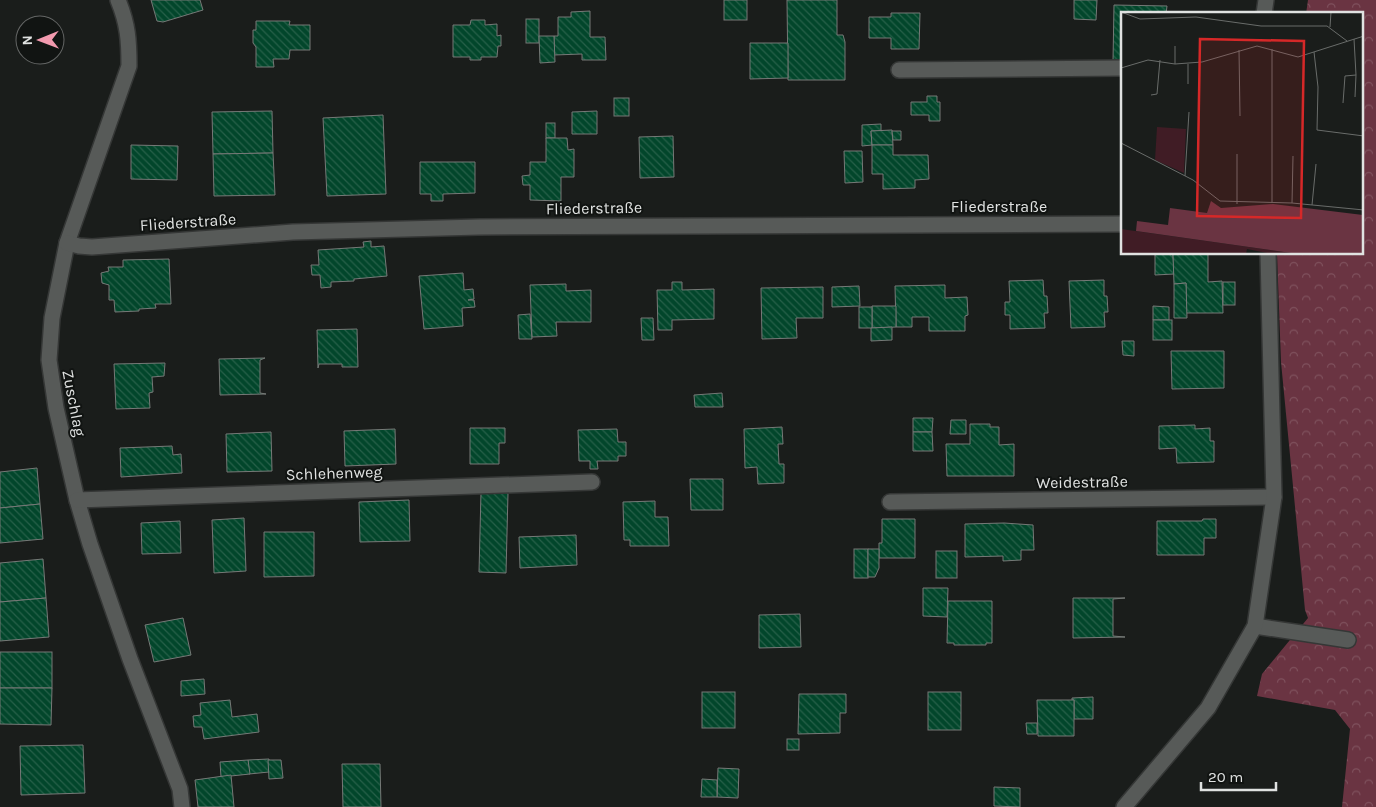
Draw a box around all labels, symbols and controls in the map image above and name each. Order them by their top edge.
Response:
inset map [1121,12,1364,255]
north arrow [15,15,65,65]
text: N [19,35,36,45]
street label: Fliederstraße [951,197,1047,216]
street label: Fliederstraße [546,198,642,218]
street label: Fliederstraße [139,209,237,235]
street label: Zuschlag [58,368,90,438]
street label: Schlehenweg [285,462,383,484]
street label: Weidestraße [1036,472,1128,492]
scale bar [1201,760,1276,792]
text: 20 m [1208,768,1243,786]

